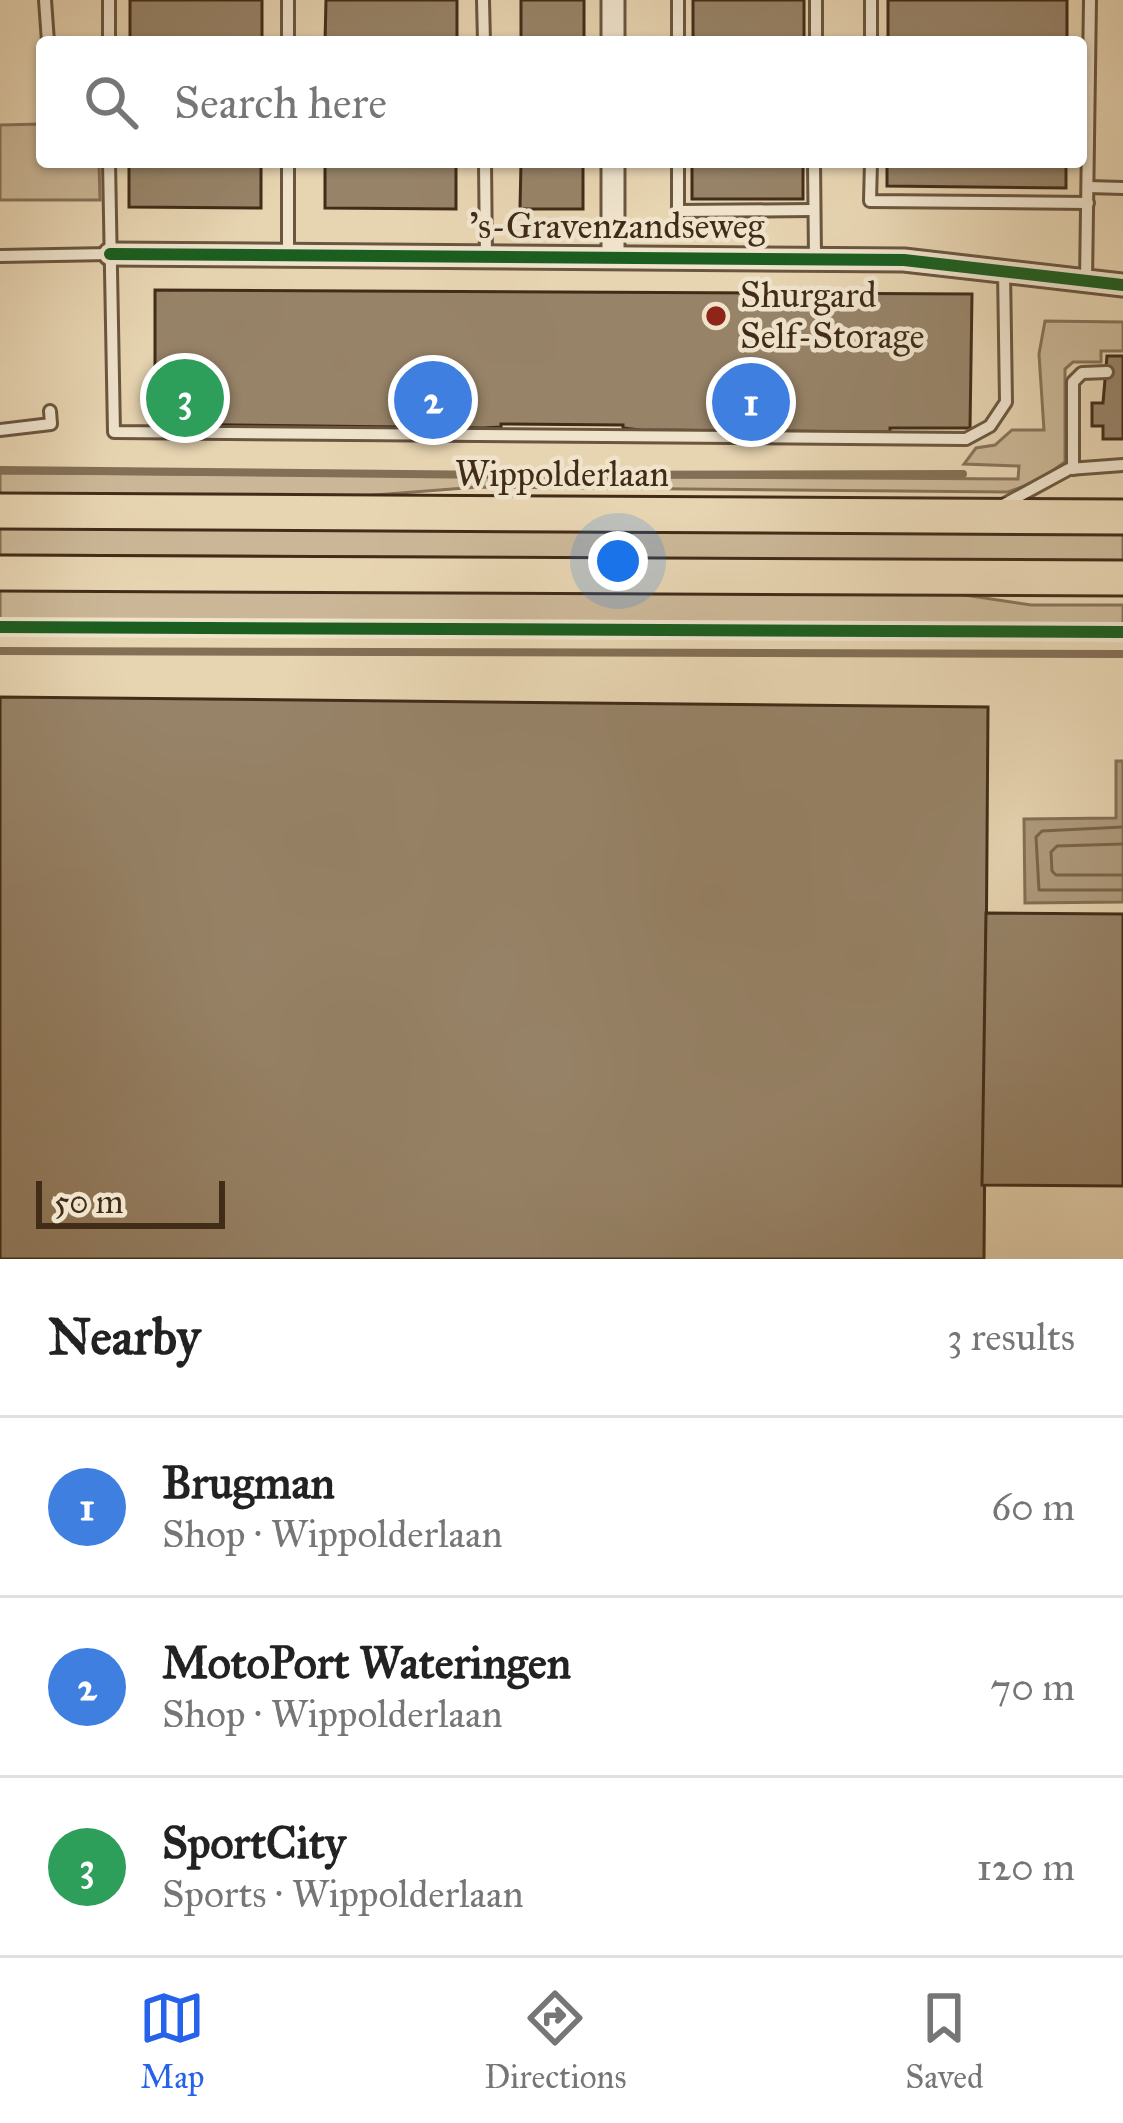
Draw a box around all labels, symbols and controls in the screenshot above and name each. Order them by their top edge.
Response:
search box [36,36,1087,168]
icon: search [78,69,144,135]
text: Search here [174,75,387,130]
street label: 's-Gravenzandseweg [469,204,765,248]
place label: Shurgard Self-Storage [740,273,925,358]
marker: Shurgard Self-Storage [703,303,729,329]
pin: 3 [146,353,224,443]
pin: 2 [394,355,472,445]
pin: 1 [712,357,790,447]
street label: Wippolderlaan [455,452,669,496]
your location [588,531,648,591]
scale bar [36,1175,225,1228]
text: 50 m [54,1182,123,1222]
text: Nearby [48,1306,200,1368]
text: 3 results [947,1313,1075,1361]
text: Brugman [162,1455,335,1510]
text: 1 [79,1483,95,1531]
text: 60 m [991,1483,1075,1531]
text: Shop · Wippolderlaan [162,1510,503,1558]
text: MotoPort Wateringen [162,1635,571,1690]
text: 2 [77,1663,97,1711]
text: 70 m [990,1663,1075,1711]
text: Shop · Wippolderlaan [162,1690,503,1738]
text: SportCity [162,1815,346,1870]
text: 3 [79,1843,95,1891]
text: 120 m [976,1843,1075,1891]
text: Sports · Wippolderlaan [162,1870,524,1918]
tab: Map [139,1985,205,2097]
tab: Directions [484,1985,626,2097]
tab: Saved [905,1985,984,2097]

